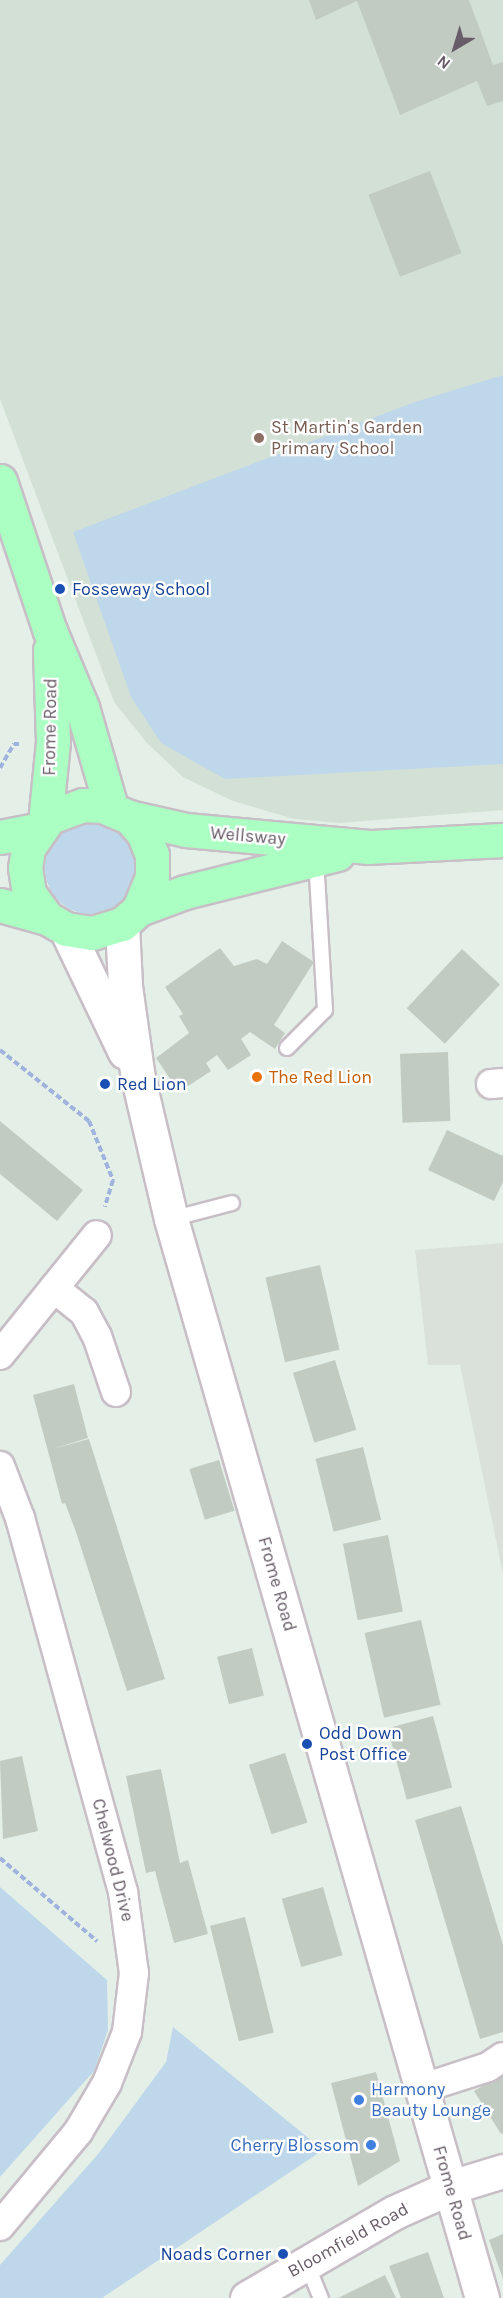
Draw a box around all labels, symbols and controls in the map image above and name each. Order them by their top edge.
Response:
north arrow [425,18,485,78]
text: N [433,52,454,74]
place label: St Martin's Garden Primary School [271,417,423,460]
marker: St Martin's Garden Primary School [252,431,266,445]
place label: Fosseway School [72,578,210,600]
marker: Fosseway School [53,582,67,596]
street label: Frome Road [38,678,62,776]
street label: Wellsway [209,822,287,850]
place label: The Red Lion [269,1066,372,1088]
marker: The Red Lion [250,1070,264,1084]
place label: Red Lion [117,1073,187,1095]
marker: Red Lion [98,1077,112,1091]
street label: Frome Road [253,1534,301,1634]
place label: Odd Down Post Office [319,1723,407,1766]
marker: Odd Down Post Office [300,1737,314,1751]
street label: Chelwood Drive [87,1796,139,1924]
place label: Harmony Beauty Lounge [371,2079,491,2122]
marker: Harmony Beauty Lounge [352,2093,366,2107]
place label: Cherry Blossom [231,2134,359,2156]
marker: Cherry Blossom [364,2138,378,2152]
street label: Frome Road [428,2143,476,2243]
street label: Bloomfield Road [284,2198,412,2282]
place label: Noads Corner [161,2243,271,2265]
marker: Noads Corner [276,2247,290,2261]

